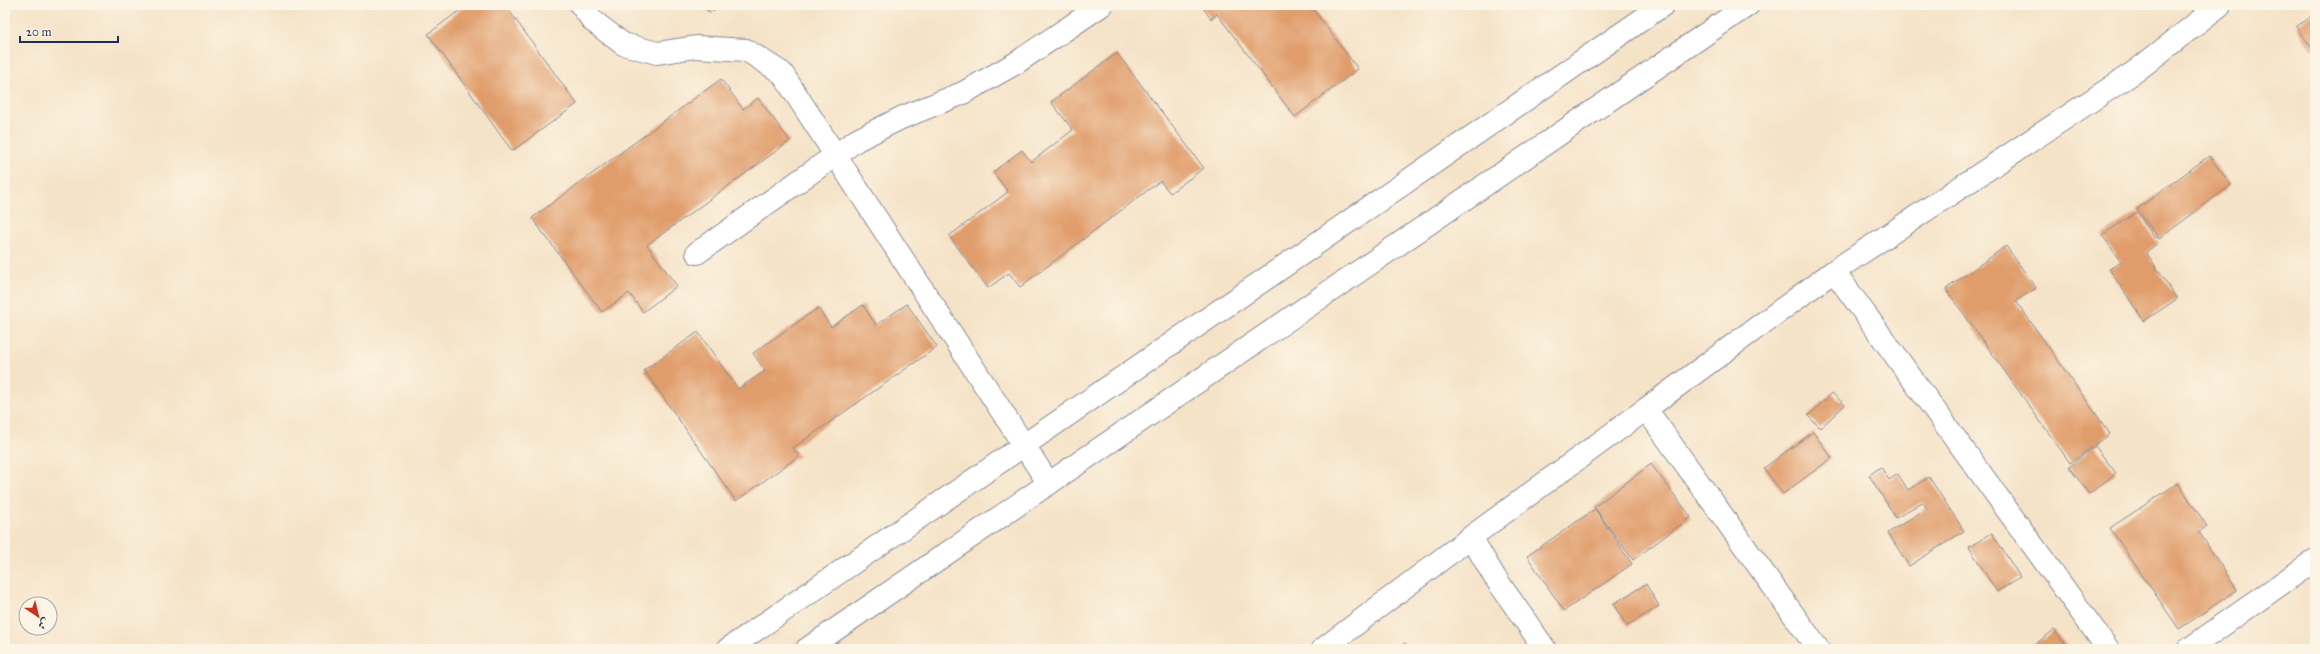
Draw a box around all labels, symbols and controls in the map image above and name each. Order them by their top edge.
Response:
scale bar [20,18,118,44]
text: 20 m [26,25,52,39]
north arrow [18,596,58,636]
text: ش [35,615,52,632]

